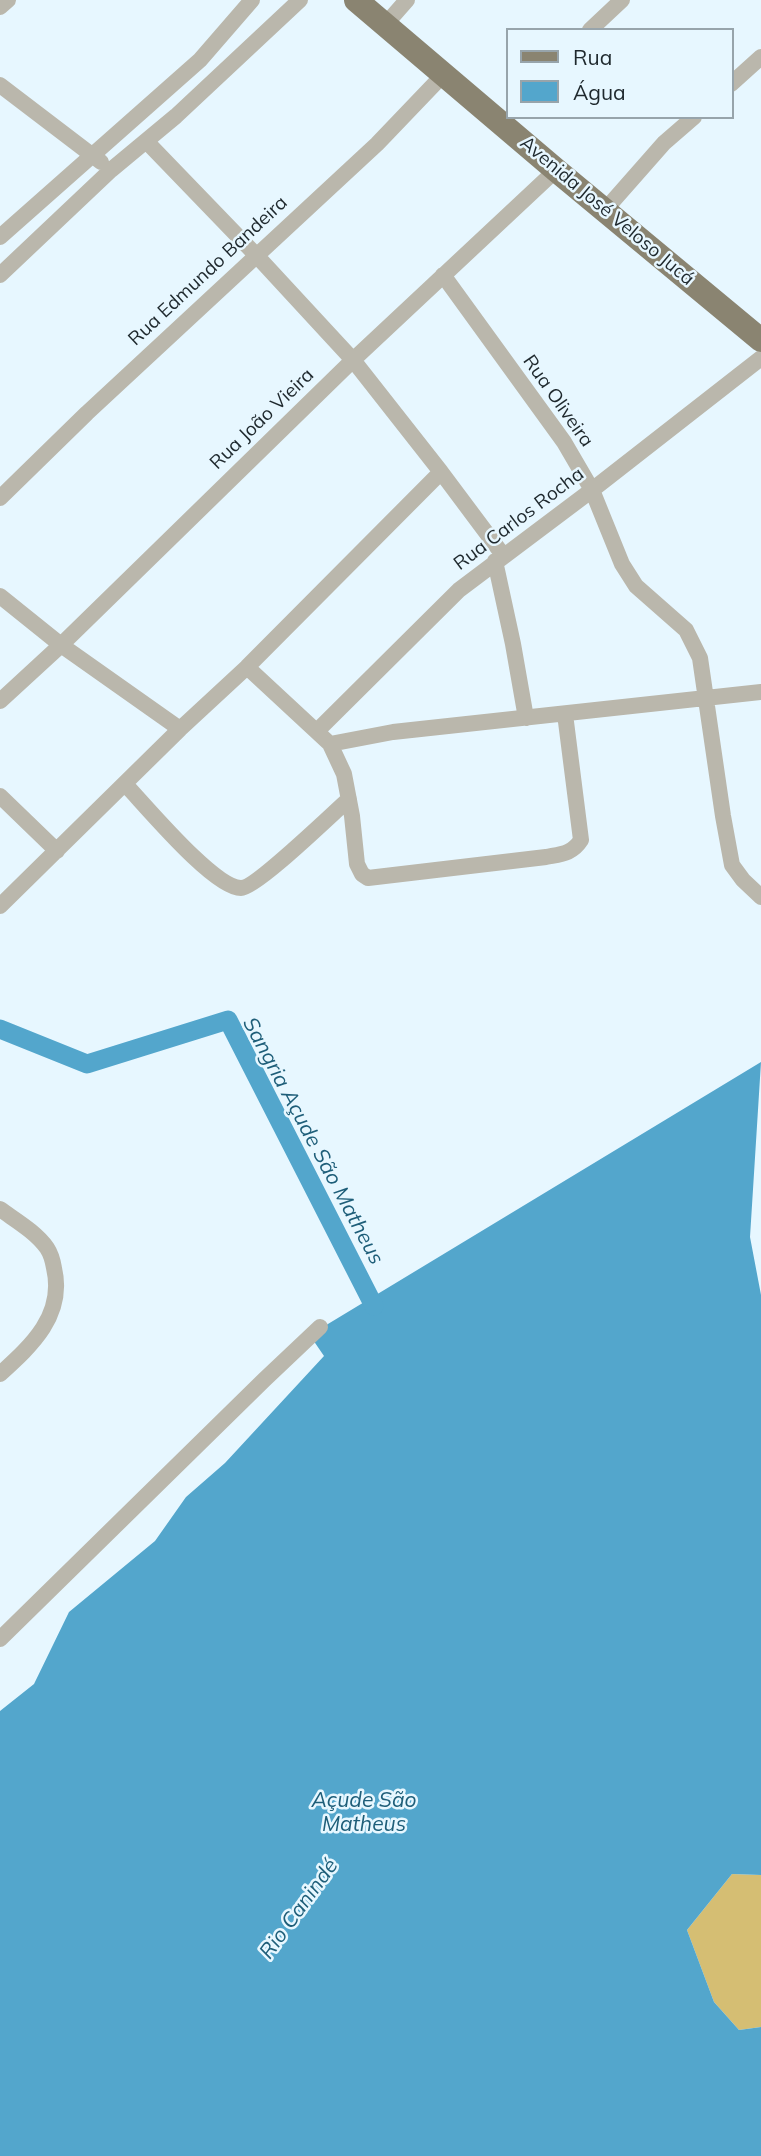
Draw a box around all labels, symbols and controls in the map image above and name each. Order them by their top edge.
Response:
legend [505,28,733,119]
text: Rua [573,44,612,70]
text: Água [573,79,626,105]
street label: Avenida José Veloso Jucá [515,132,699,290]
street label: Rua Edmundo Bandeira [124,191,292,351]
street label: Rua Oliveira [518,351,598,451]
street label: Rua João Vieira [205,364,319,474]
street label: Rua Carlos Rocha [449,463,589,575]
water label: Sangria Açude São Matheus [237,1013,389,1269]
water label: Açude São Matheus [311,1788,417,1838]
water label: Rio Canindé [254,1854,344,1964]

